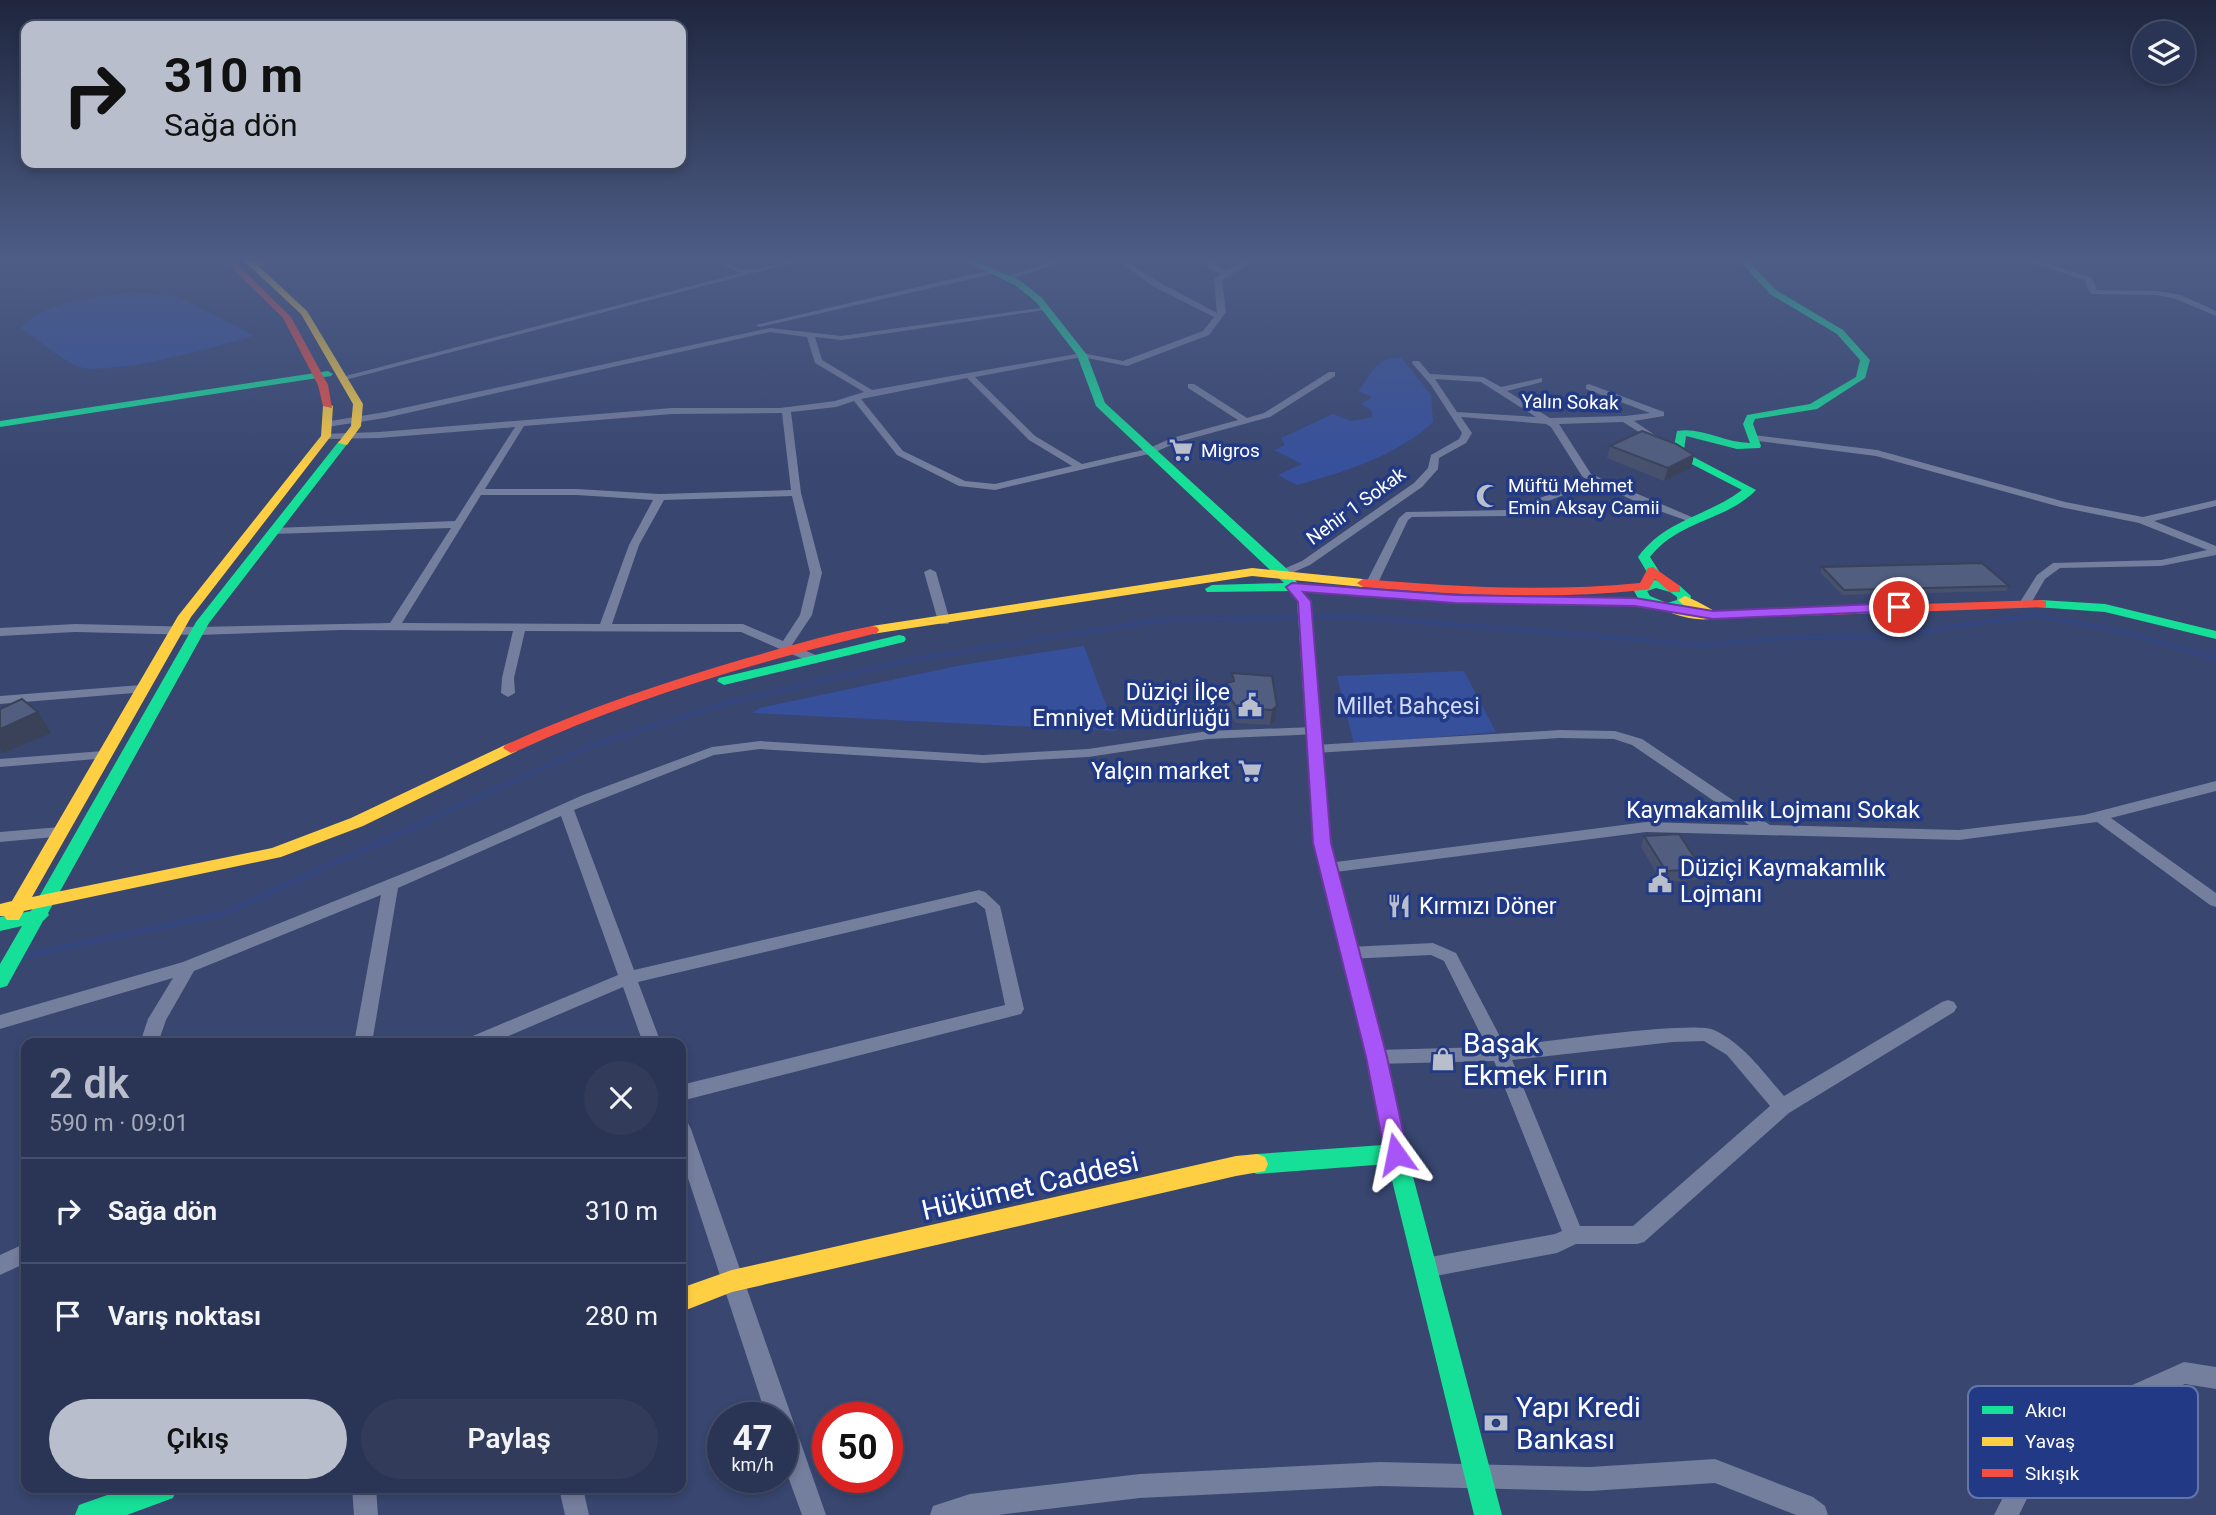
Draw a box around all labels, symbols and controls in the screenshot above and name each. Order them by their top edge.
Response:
map controls [2132,21,2195,84]
button: layers [2132,21,2195,84]
text: 310 m [164,47,303,104]
icon: right [49,49,140,140]
text: Sağa dön [164,106,298,144]
street label: Yalın Sokak [1521,390,1619,414]
supermarket icon: Migros [1167,436,1195,464]
place label: Migros [1201,439,1260,462]
street label: Nehir 1 Sokak [1302,462,1410,550]
place label: Müftü Mehmet Emin Aksay Camii [1508,474,1660,519]
mosque icon: Müftü Mehmet Emin Aksay Camii [1474,482,1502,510]
pin [1869,577,1929,637]
icon: arrive [1880,588,1918,626]
place label: Düziçi İlçe Emniyet Müdürlüğü [1032,679,1230,732]
public building icon: Düziçi İlçe Emniyet Müdürlüğü [1236,691,1264,719]
park label: Millet Bahçesi [1336,693,1480,720]
supermarket icon: Yalçın market [1236,757,1264,785]
place label: Yalçın market [1091,758,1230,785]
street label: Kaymakamlık Lojmanı Sokak [1626,797,1920,824]
place label: Düziçi Kaymakamlık Lojmanı [1680,855,1886,908]
public building icon: Düziçi Kaymakamlık Lojmanı [1646,867,1674,895]
restaurant icon: Kırmızı Döner [1385,892,1413,920]
place label: Kırmızı Döner [1419,893,1557,920]
place label: Başak Ekmek Fırın [1463,1027,1608,1092]
shop icon: Başak Ekmek Fırın [1429,1045,1457,1073]
text: 2 dk [49,1059,129,1108]
button: close [584,1061,658,1135]
text: 590 m · 09:01 [49,1110,188,1137]
position arrow [1359,1117,1433,1191]
street label: Hükümet Caddesi [918,1145,1142,1227]
icon: right [49,1192,87,1230]
text: Sağa dön [108,1196,217,1226]
text: 310 m [585,1196,658,1226]
icon: arrive [49,1297,87,1335]
text: Varış noktası [108,1301,261,1331]
text: 280 m [585,1301,658,1331]
legend [1968,1386,2198,1498]
place label: Yapı Kredi Bankası [1516,1391,1641,1456]
button: Çıkış [49,1399,347,1479]
button: Paylaş [361,1399,658,1479]
text: Akıcı [2025,1399,2066,1422]
speed limit sign: 50 [812,1402,903,1493]
bank icon: Yapı Kredi Bankası [1482,1409,1510,1437]
text: 47 [732,1418,773,1459]
text: Yavaş [2025,1430,2075,1453]
text: km/h [731,1454,774,1475]
text: Sıkışık [2025,1462,2080,1485]

